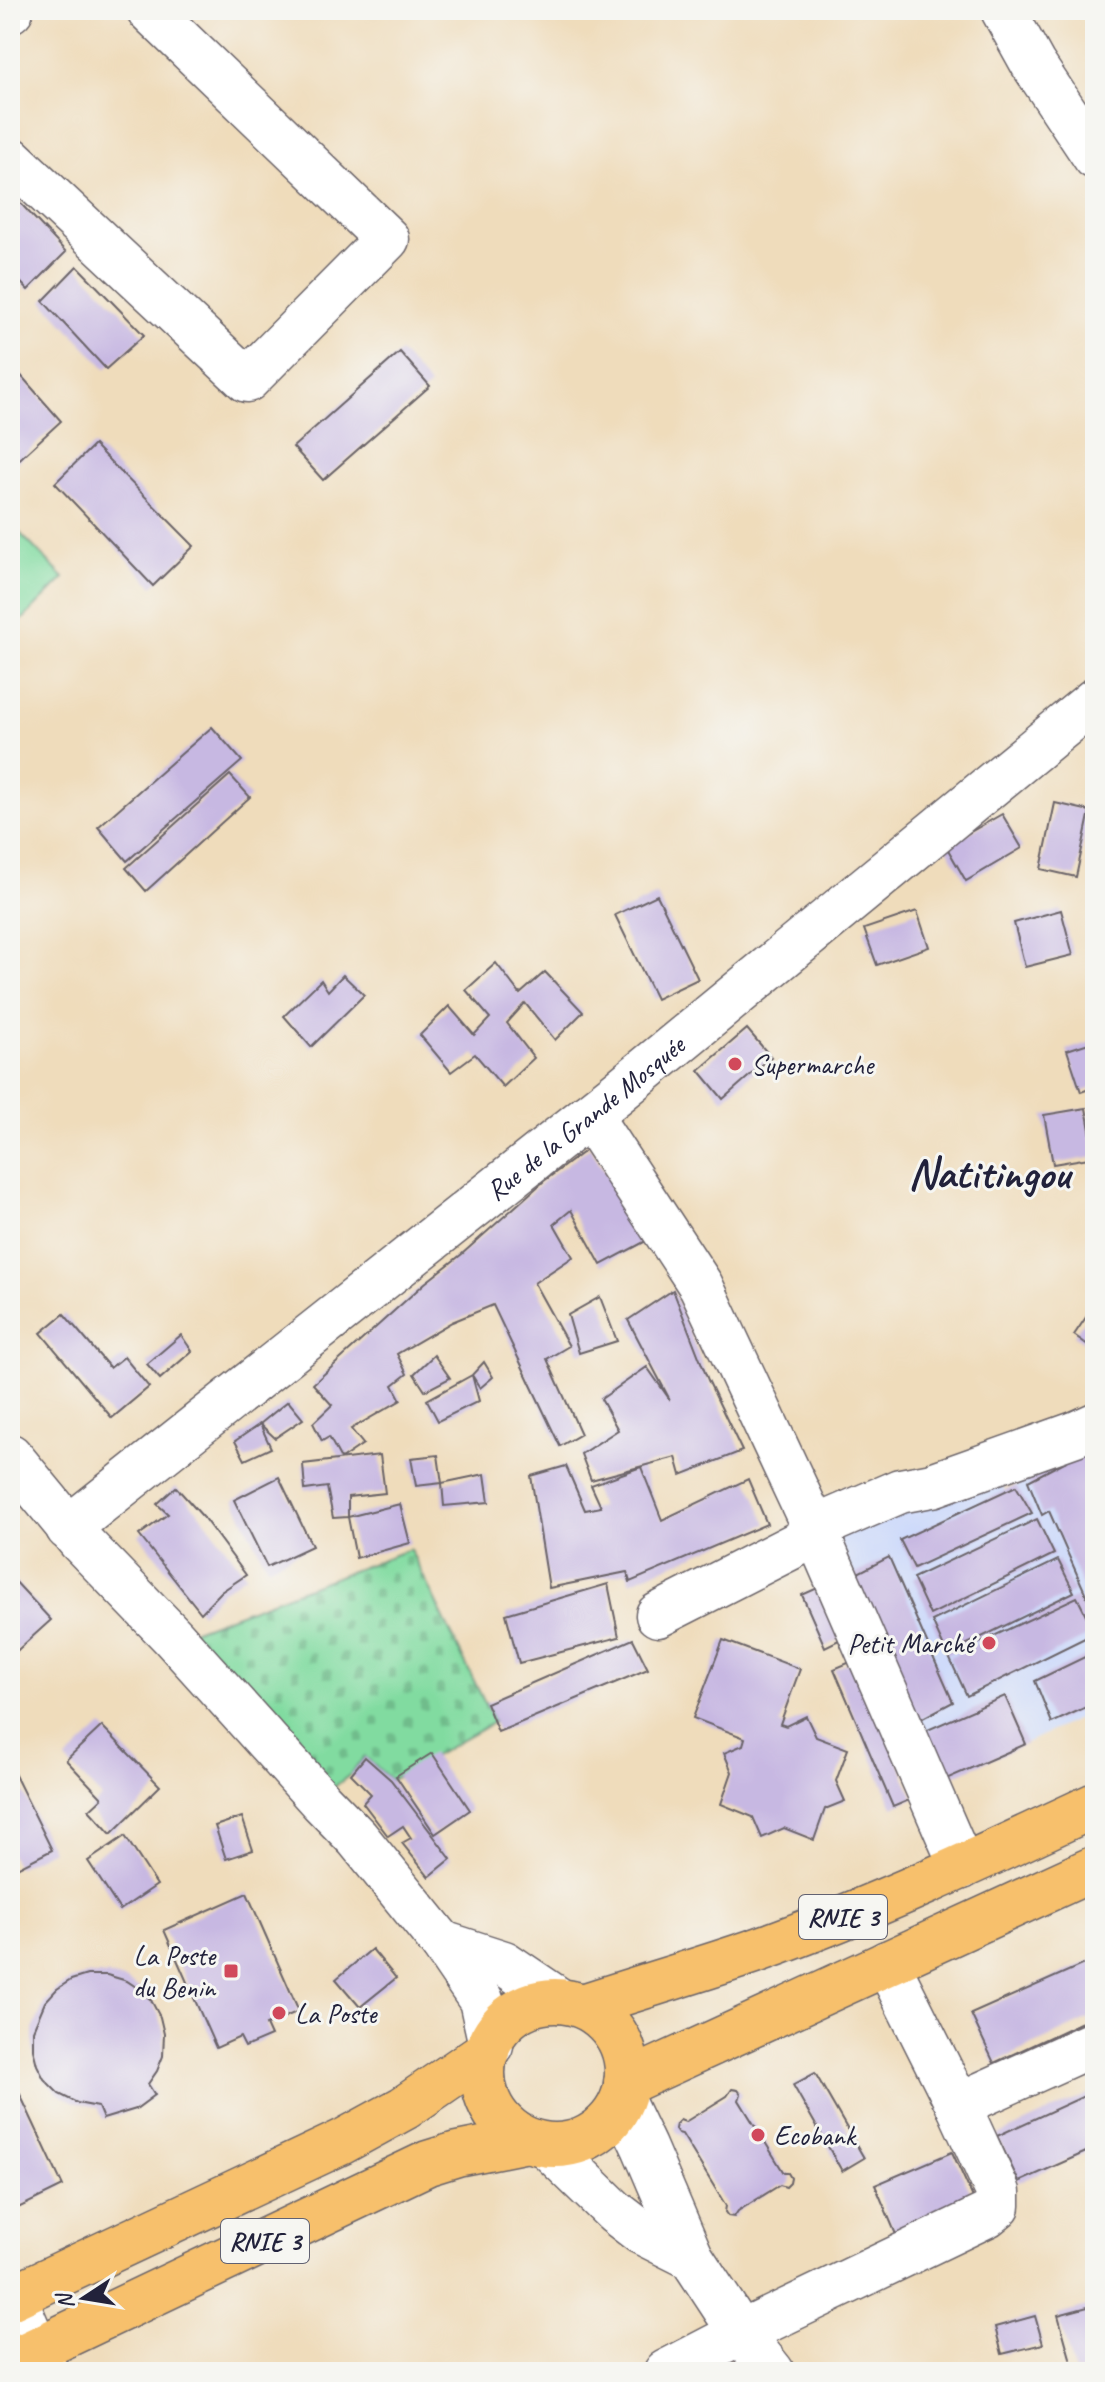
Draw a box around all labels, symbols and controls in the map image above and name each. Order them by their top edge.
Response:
street label: Rue de la Grande Mosquée [479,1026,693,1208]
place label: Supermarche [751,1047,875,1082]
marker: Supermarche [726,1055,744,1073]
district label: Natitingou [908,1146,1074,1201]
place label: Petit Marché [847,1626,977,1661]
marker: Petit Marché [980,1634,998,1652]
road number: RNIE 3 [799,1895,887,1939]
place label: La Poste du Benin [133,1938,217,2005]
marker: La Poste du Benin [222,1962,240,1980]
place label: La Poste [295,1996,378,2031]
marker: La Poste [270,2004,288,2022]
place label: Ecobank [774,2118,858,2153]
marker: Ecobank [749,2126,767,2144]
road number: RNIE 3 [221,2219,309,2263]
north arrow [44,2258,124,2338]
text: N [50,2289,81,2312]

